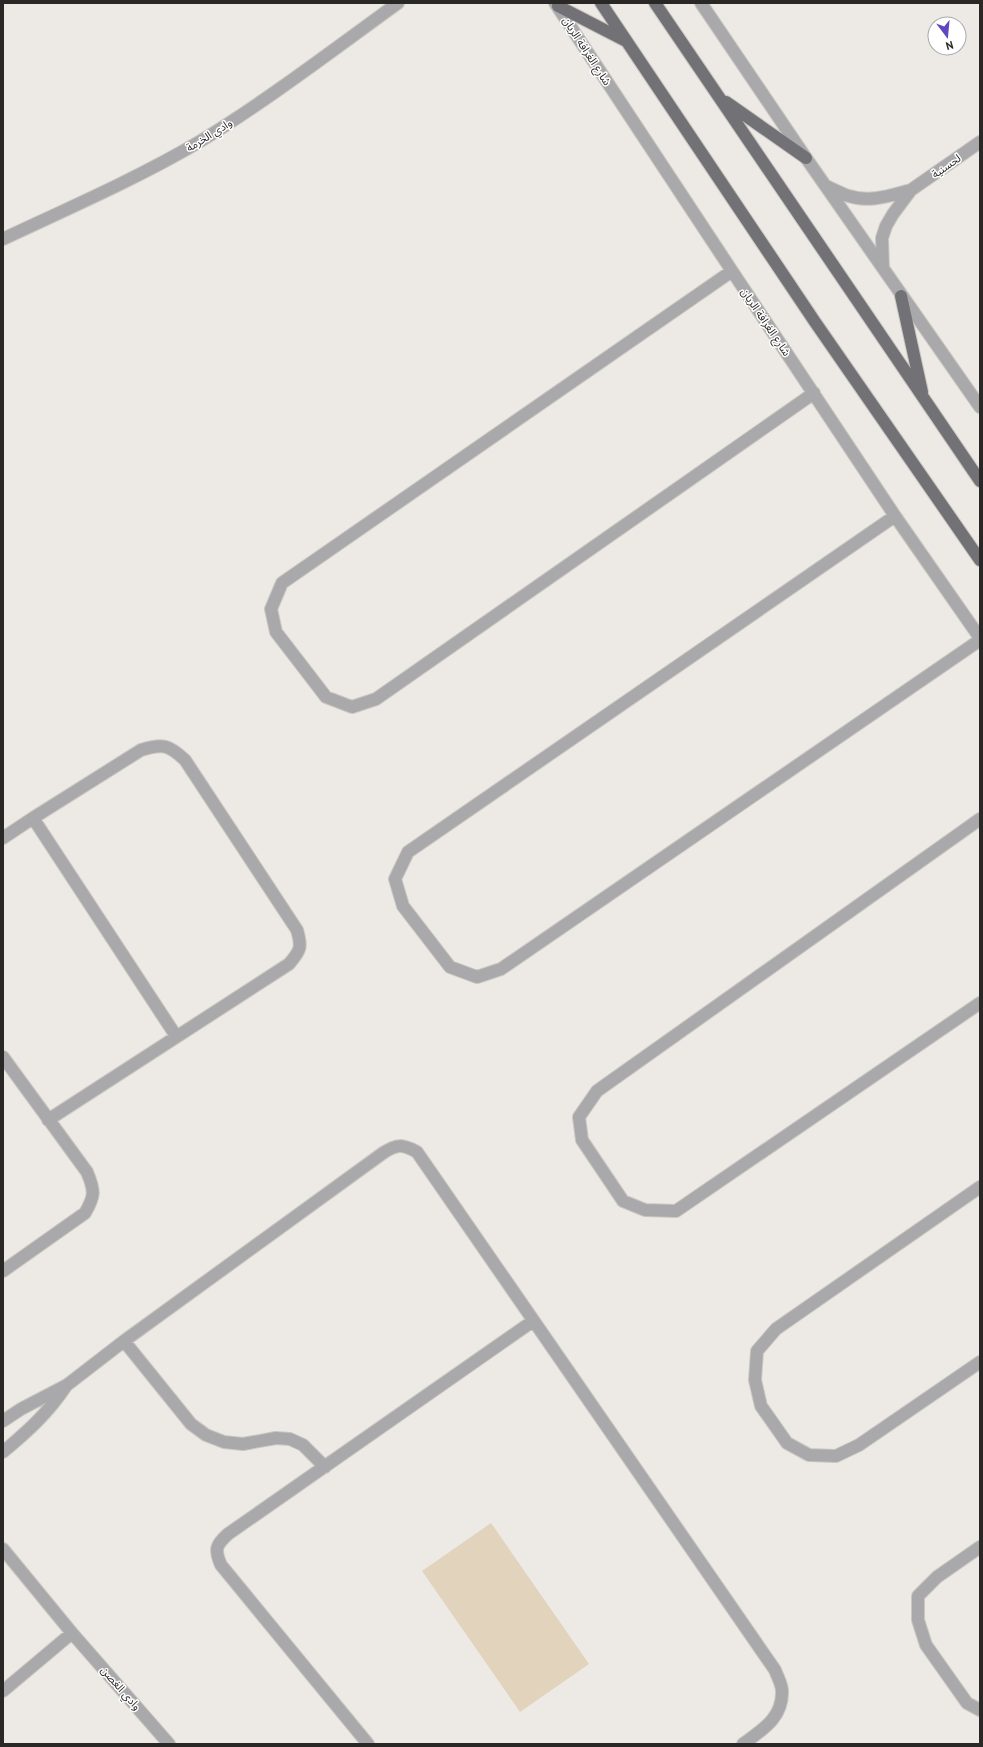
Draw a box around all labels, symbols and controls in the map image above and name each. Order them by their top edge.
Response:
street label: شارع الغرافة الريان [559,14,615,89]
north arrow [927,16,967,56]
text: N [944,38,955,53]
street label: وادي الخرمة [183,115,236,157]
street label: لحسنية [929,151,963,181]
street label: شارع الغرافة الريان [737,285,794,360]
street label: وادي الغصن [96,1663,144,1715]

